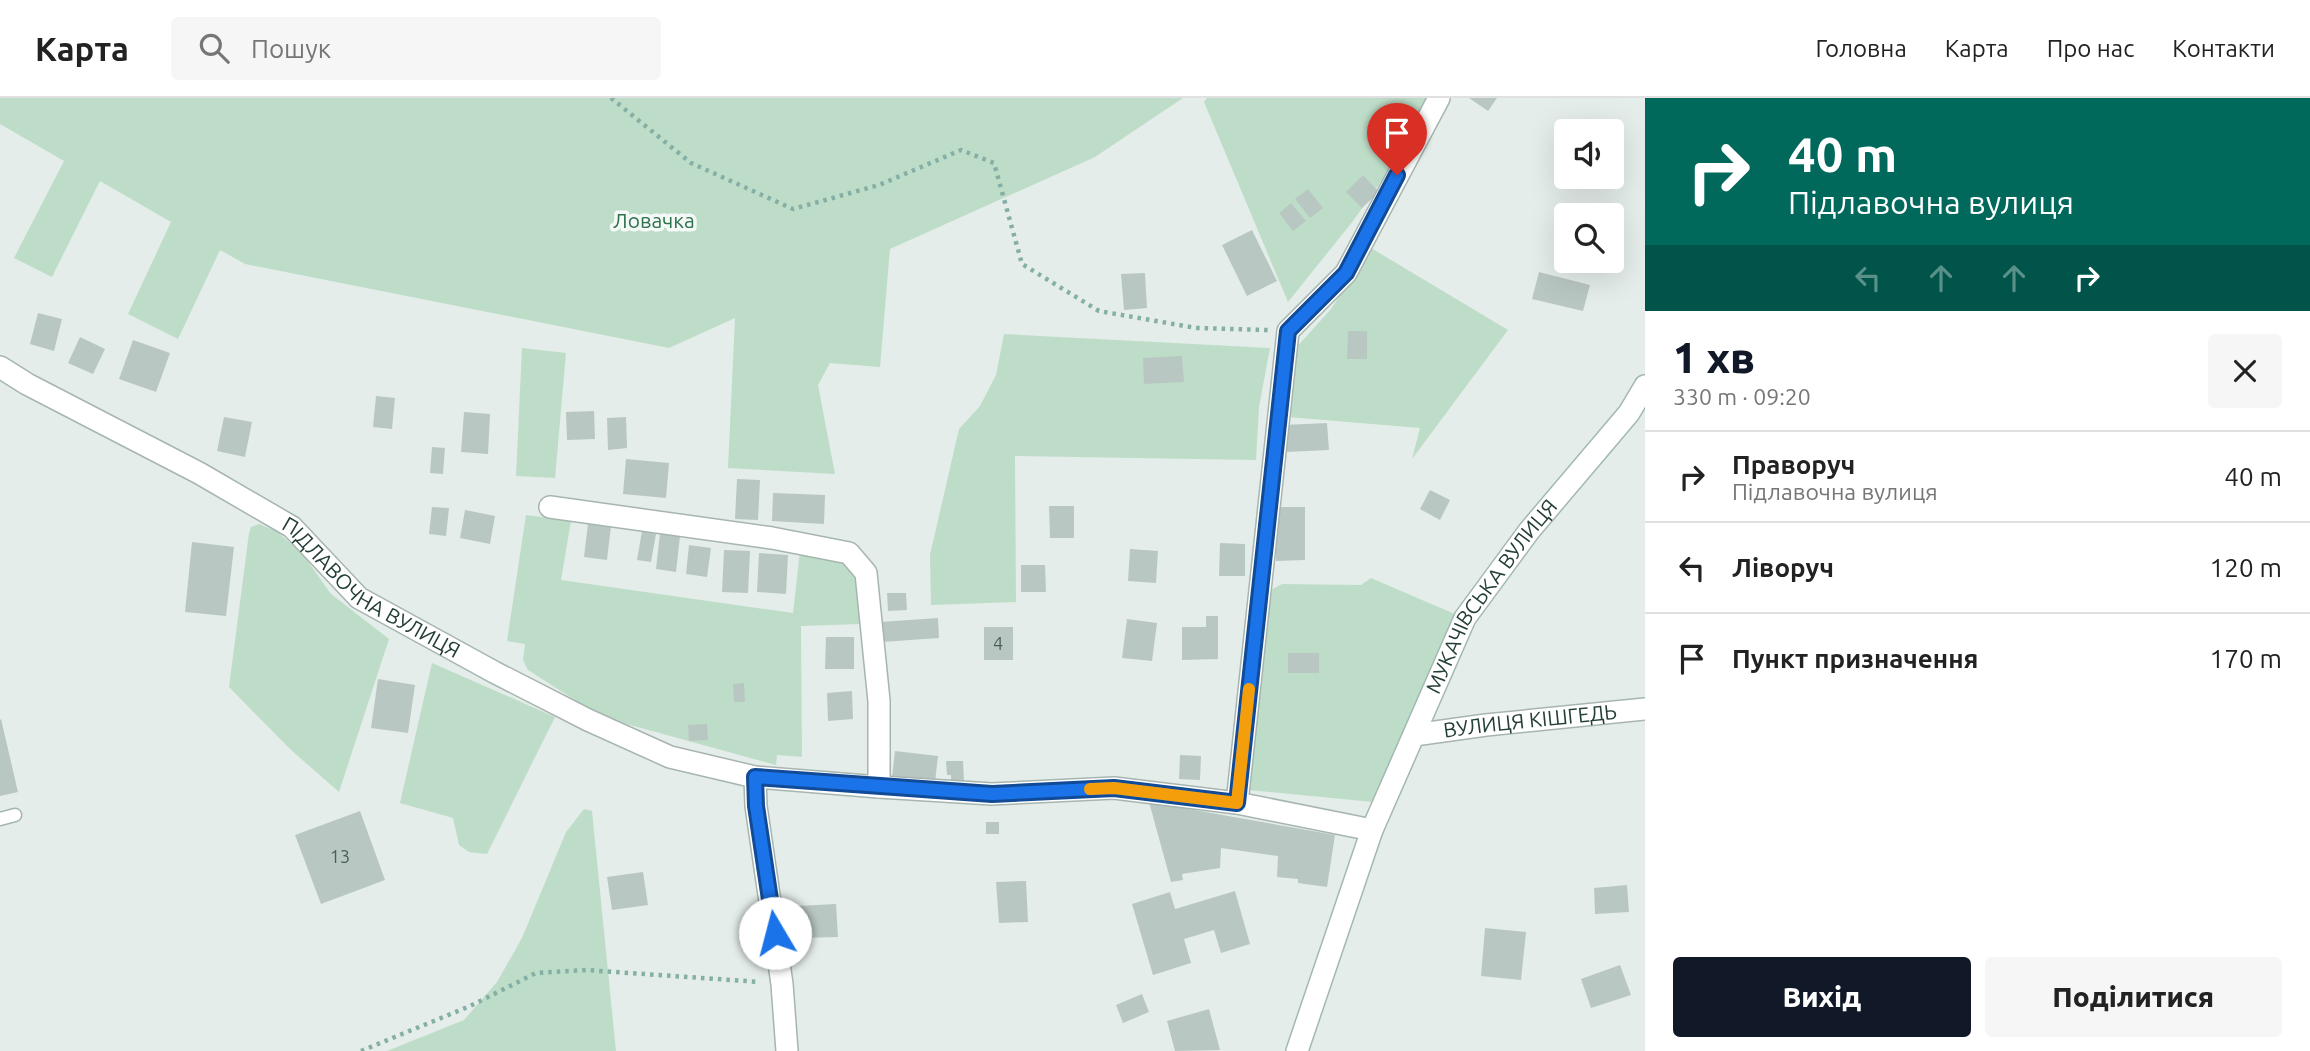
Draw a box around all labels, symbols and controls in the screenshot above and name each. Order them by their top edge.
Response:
search box [171,17,661,80]
icon: search [195,29,233,67]
text: Карта [35,30,129,67]
text: Пошук [251,34,331,63]
text: Головна [1815,35,1907,62]
text: Карта [1945,35,2009,62]
text: Про нас [2047,35,2134,62]
text: Контакти [2172,35,2275,62]
pin [1367,103,1427,175]
icon: arrive [1378,114,1416,152]
map controls [1554,119,1624,273]
button: sound [1554,119,1624,189]
icon: right [1673,126,1764,217]
text: 40 m [1788,126,1897,181]
text: Підлавочна вулиця [1788,184,2074,220]
button: search [1554,203,1624,273]
park label: Ловачка [613,208,695,232]
icon: left [1849,259,1887,297]
icon: ahead [1922,259,1960,297]
icon: ahead [1995,259,2033,297]
icon: right [2068,259,2106,297]
text: 1 хв [1673,334,1755,381]
button: close [2208,334,2282,408]
text: 330 m · 09:20 [1673,384,1811,409]
text: Праворуч [1732,450,1855,479]
icon: right [1673,458,1711,496]
text: 40 m [2224,462,2282,491]
text: Підлавочна вулиця [1732,479,1938,504]
street label: МУКАЧІВСЬКА ВУЛИЦЯ [1420,494,1562,697]
street label: ПІДЛАВОЧНА ВУЛИЦЯ [279,511,465,662]
icon: left [1673,549,1711,587]
text: Ліворуч [1732,553,1834,582]
text: 120 m [2210,553,2282,582]
house number: 4 [993,633,1003,653]
icon: arrive [1673,640,1711,678]
text: Пункт призначення [1732,644,1978,673]
text: 170 m [2210,644,2282,673]
street label: ВУЛИЦЯ КІШГЕДЬ [1442,699,1618,742]
house number: 13 [330,846,350,866]
position arrow [738,896,812,970]
button: Вихід [1673,957,1971,1037]
button: Поділитися [1985,957,2282,1037]

